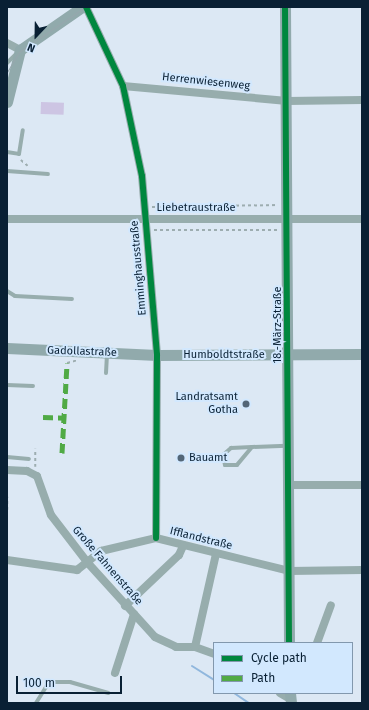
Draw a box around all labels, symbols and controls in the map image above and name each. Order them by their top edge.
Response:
north arrow [16,16,56,56]
text: N [26,40,37,55]
street label: Herrenwiesenweg [161,71,251,93]
street label: Liebetraustraße [157,201,235,215]
street label: Emminghausstraße [128,220,150,316]
street label: 18.-März-Straße [271,287,285,363]
street label: Gadollastraße [47,344,117,360]
street label: Humboldtstraße [183,348,265,362]
place label: Landratsamt Gotha [175,391,238,417]
marker: Landratsamt Gotha [241,399,251,409]
place label: Bauamt [189,451,227,465]
marker: Bauamt [176,453,186,463]
street label: Große Fahnenstraße [69,524,145,608]
street label: Ifflandstraße [168,525,234,553]
legend [213,642,353,694]
text: Cycle path [251,651,307,665]
scale bar [18,668,124,694]
text: Path [251,671,275,685]
text: 100 m [23,676,55,690]

